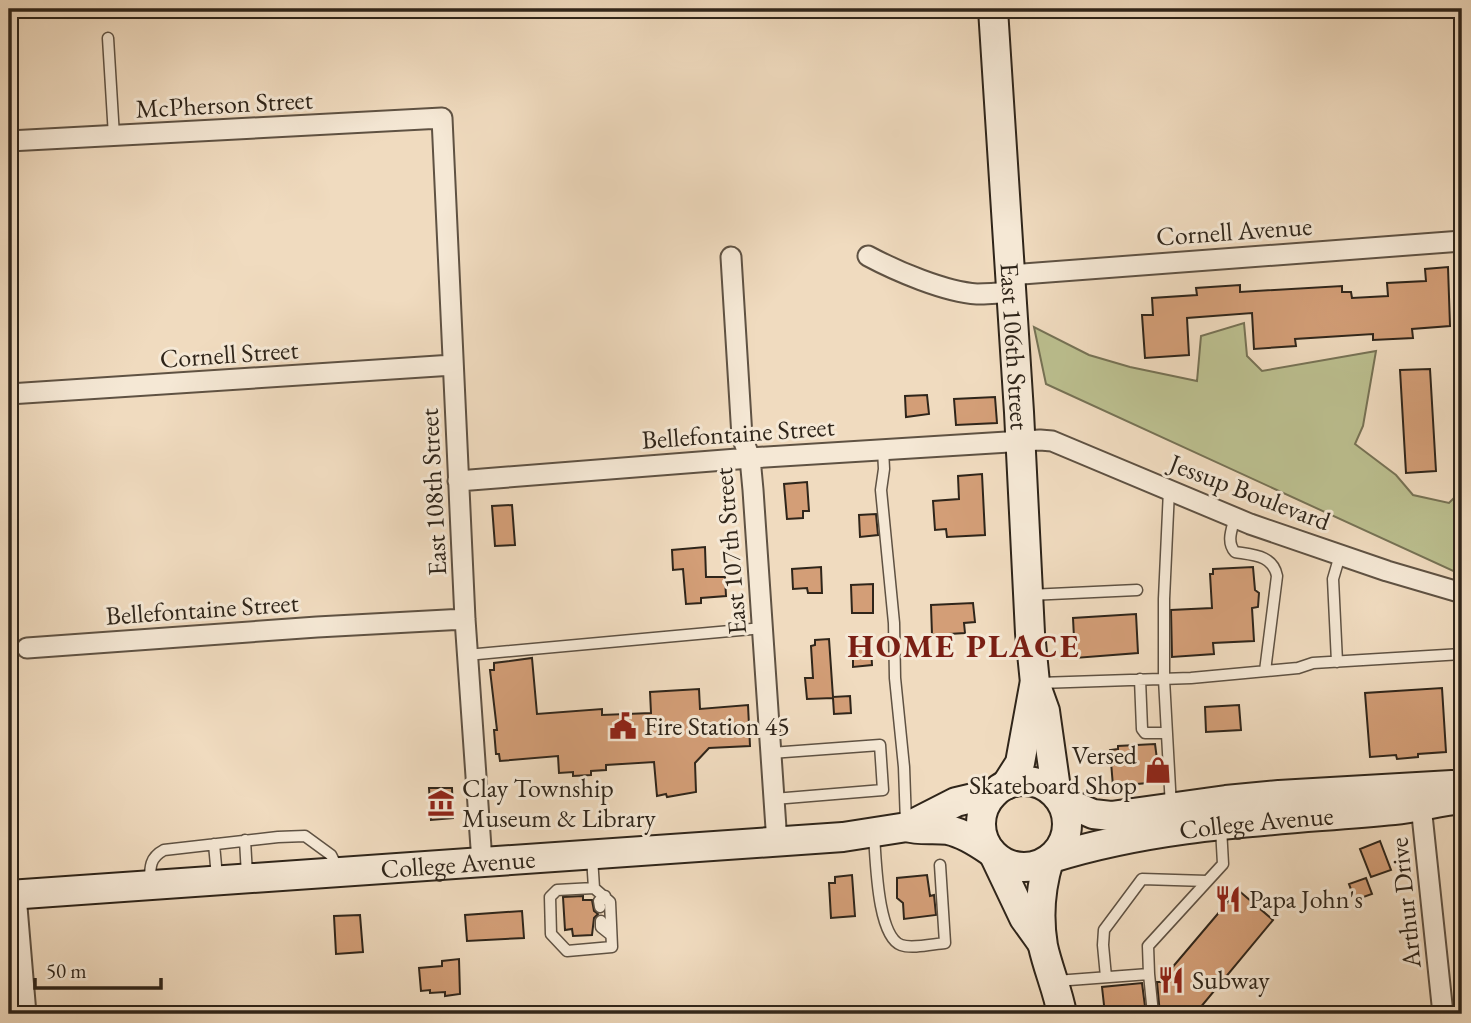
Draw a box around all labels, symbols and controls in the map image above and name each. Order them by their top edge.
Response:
street label: McPherson Street [135,82,313,126]
street label: Cornell Avenue [1155,209,1313,253]
street label: East 106th Street [992,262,1037,431]
street label: Cornell Street [159,332,299,376]
street label: East 108th Street [412,407,454,577]
street label: Bellefontaine Street [640,409,836,457]
street label: Jessup Boulevard [1163,445,1336,539]
street label: East 107th Street [706,466,754,636]
street label: Bellefontaine Street [104,585,300,633]
district label: HOME PLACE [847,624,1081,667]
place label: Fire Station 45 [644,709,790,743]
public building icon: Fire Station 45 [608,711,638,741]
place label: Versed Skateboard Shop [969,738,1138,802]
shop icon: Versed Skateboard Shop [1143,755,1173,785]
place label: Clay Township Museum & Library [462,771,656,835]
museum icon: Clay Township Museum & Library [426,788,456,818]
street label: College Avenue [1177,798,1335,847]
street label: Arthur Drive [1381,836,1429,971]
street label: College Avenue [379,841,536,886]
place label: Papa John's [1249,882,1363,916]
restaurant icon: Papa John's [1213,884,1243,914]
scale bar [35,946,161,990]
text: 50 m [46,957,87,984]
place label: Subway [1192,963,1270,997]
restaurant icon: Subway [1156,965,1186,995]

